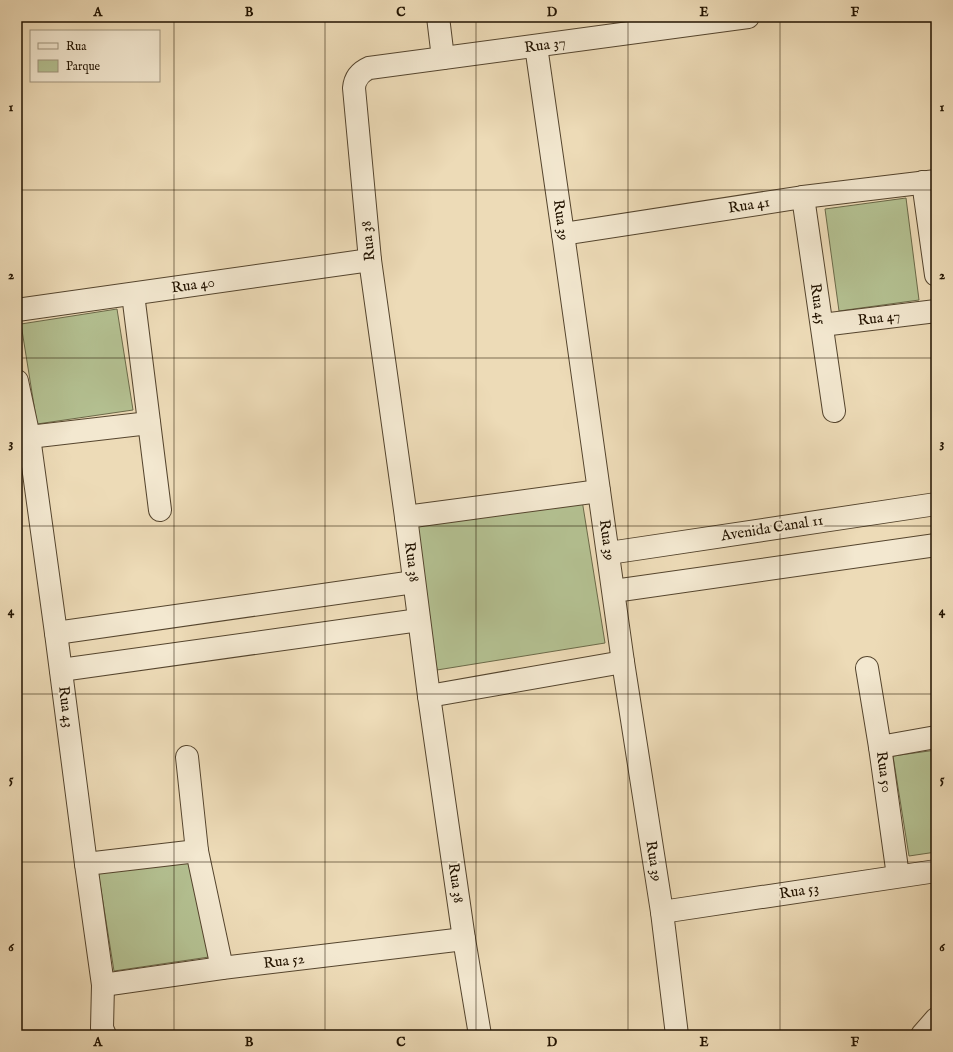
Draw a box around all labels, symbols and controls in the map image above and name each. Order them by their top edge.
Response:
text: A [93,4,104,21]
text: B [245,4,254,21]
text: C [396,4,406,21]
text: D [547,4,558,21]
text: E [699,4,709,21]
text: F [851,4,860,21]
legend [30,30,160,82]
street label: Rua 37 [523,33,567,57]
text: Rua [66,39,87,54]
text: Parque [66,59,101,75]
text: 1 [9,99,14,116]
text: 1 [940,99,945,116]
street label: Rua 41 [727,192,771,218]
street label: Rua 39 [549,198,573,242]
street label: Rua 38 [356,220,380,262]
text: 2 [8,267,14,284]
text: 2 [939,267,945,284]
street label: Rua 40 [170,273,216,297]
street label: Rua 45 [806,282,830,326]
street label: Rua 47 [857,306,901,330]
text: 3 [9,435,14,452]
text: 3 [940,435,945,452]
street label: Avenida Canal 11 [719,511,824,546]
street label: Rua 39 [595,518,619,562]
street label: Rua 38 [400,541,424,583]
text: 4 [8,603,15,620]
text: 4 [939,603,946,620]
street label: Rua 43 [54,685,78,729]
street label: Rua 50 [872,750,896,794]
text: 5 [9,771,14,788]
text: 5 [940,771,945,788]
street label: Rua 39 [641,839,667,883]
street label: Rua 38 [444,862,468,904]
street label: Rua 53 [778,878,820,904]
text: 6 [8,939,14,956]
text: 6 [939,939,945,956]
street label: Rua 52 [262,949,306,973]
text: A [93,1034,104,1051]
text: B [245,1034,254,1051]
text: C [396,1034,406,1051]
text: D [547,1034,558,1051]
text: E [699,1034,709,1051]
text: F [851,1034,860,1051]

